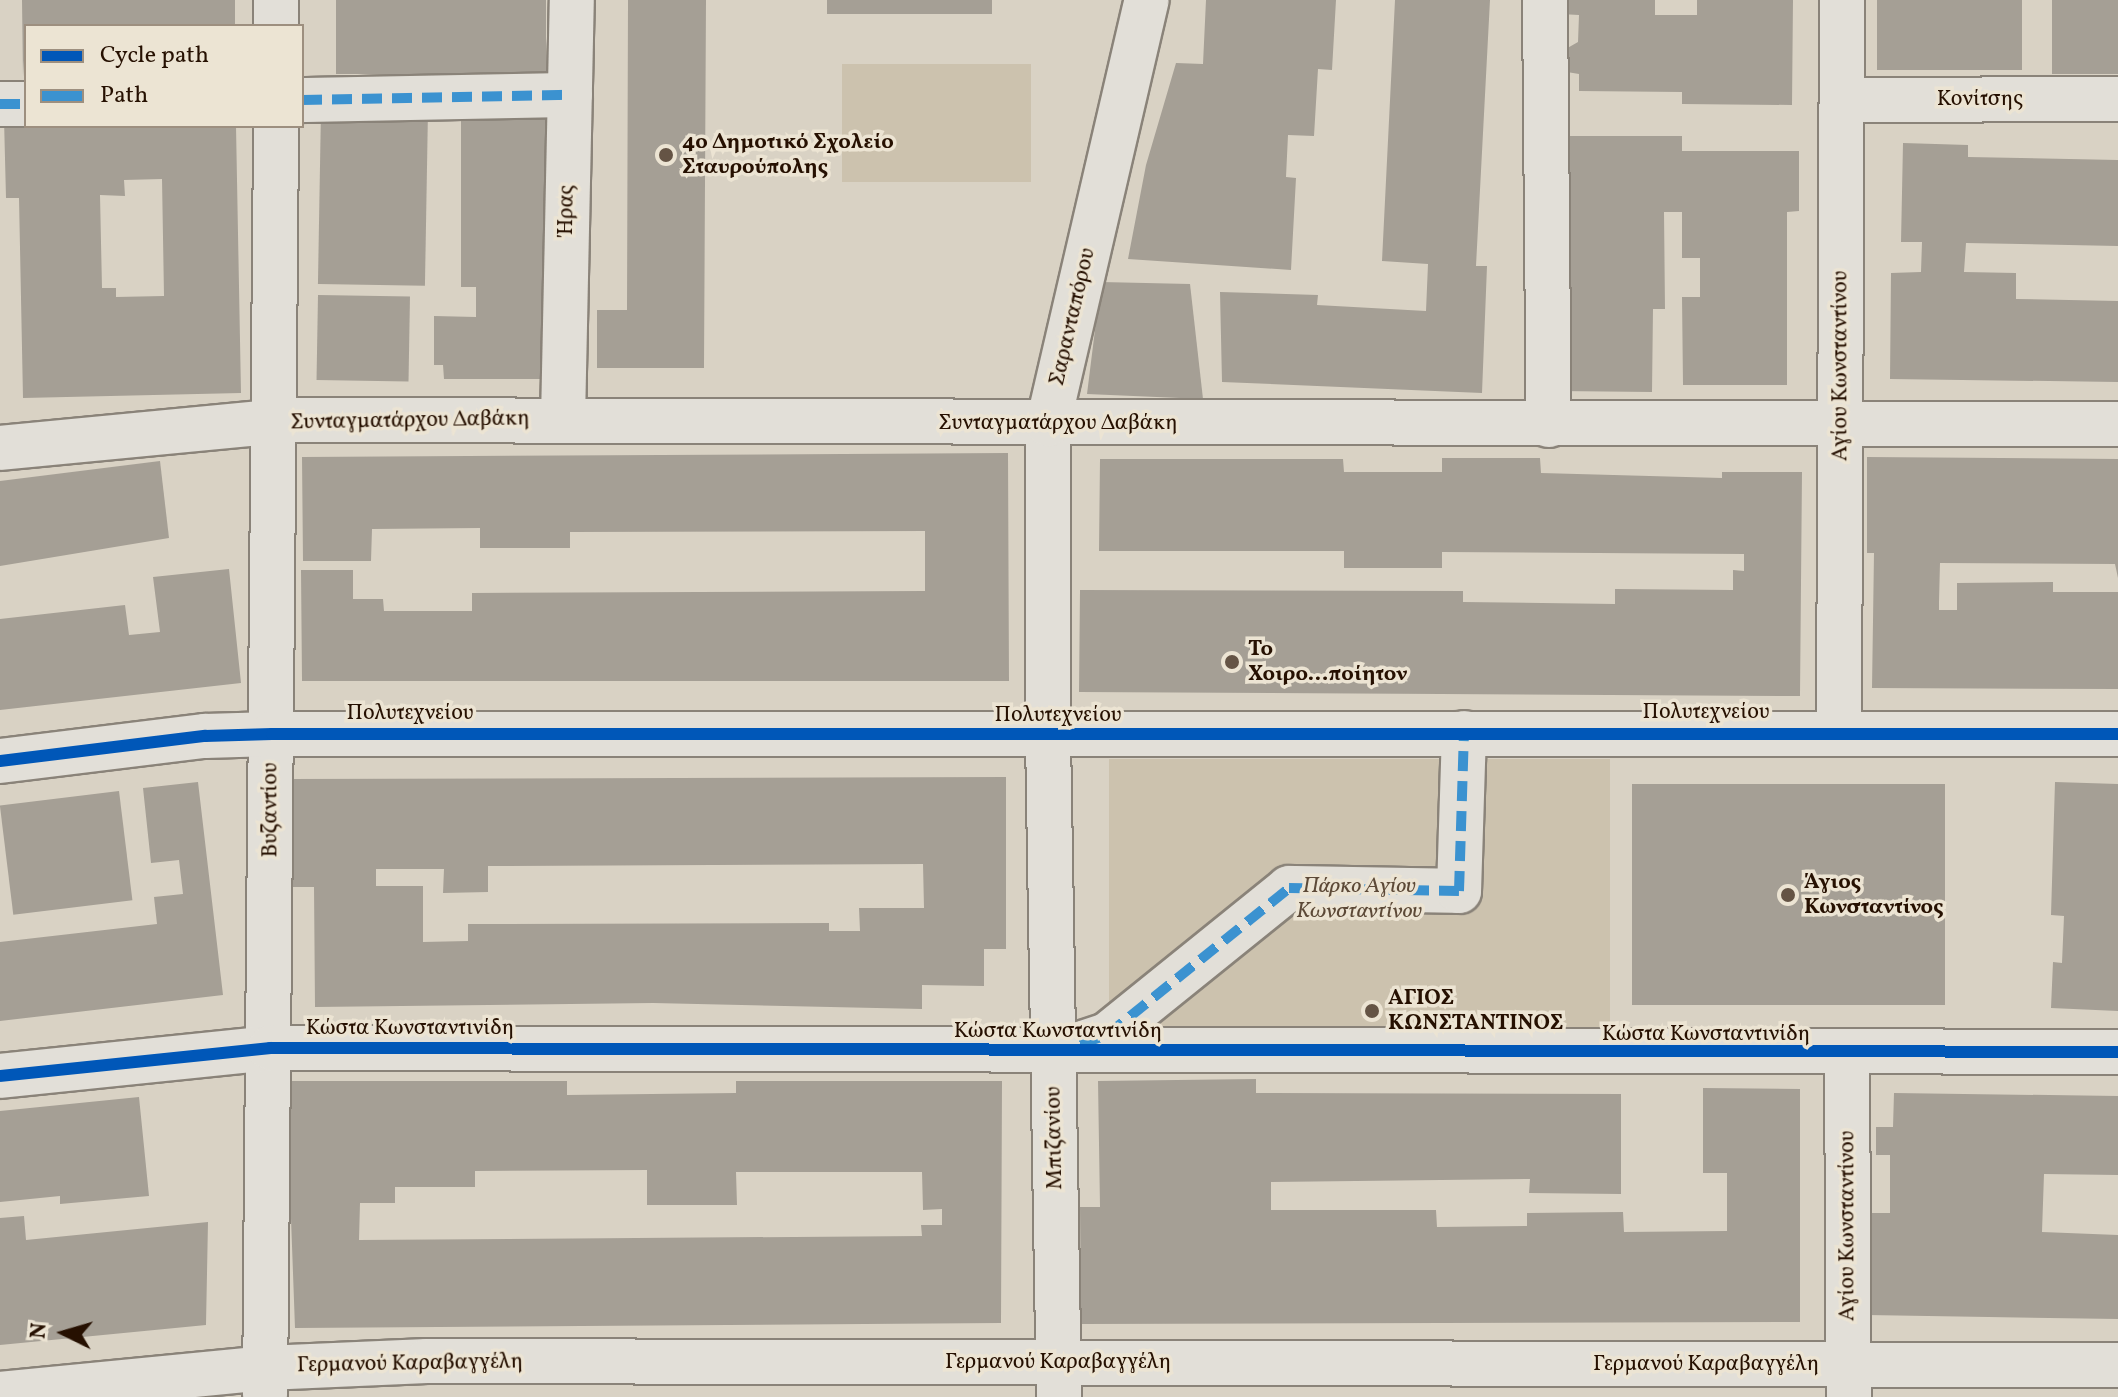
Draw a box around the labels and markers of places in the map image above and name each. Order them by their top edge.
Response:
place label: 4ο Δημοτικό Σχολείο Σταυρούπολης [682,129,894,180]
marker: 4ο Δημοτικό Σχολείο Σταυρούπολης [657,146,675,164]
place label: Το Χοιρο...ποίητον [1248,636,1407,688]
marker: Το Χοιρο...ποίητον [1223,653,1241,671]
place label: Άγιος Κωνσταντίνος [1804,869,1943,920]
marker: Άγιος Κωνσταντίνος [1779,886,1797,904]
place label: ΑΓΙΟΣ ΚΩΝΣΤΑΝΤΙΝΟΣ [1388,985,1563,1036]
marker: ΑΓΙΟΣ ΚΩΝΣΤΑΝΤΙΝΟΣ [1363,1002,1381,1020]

